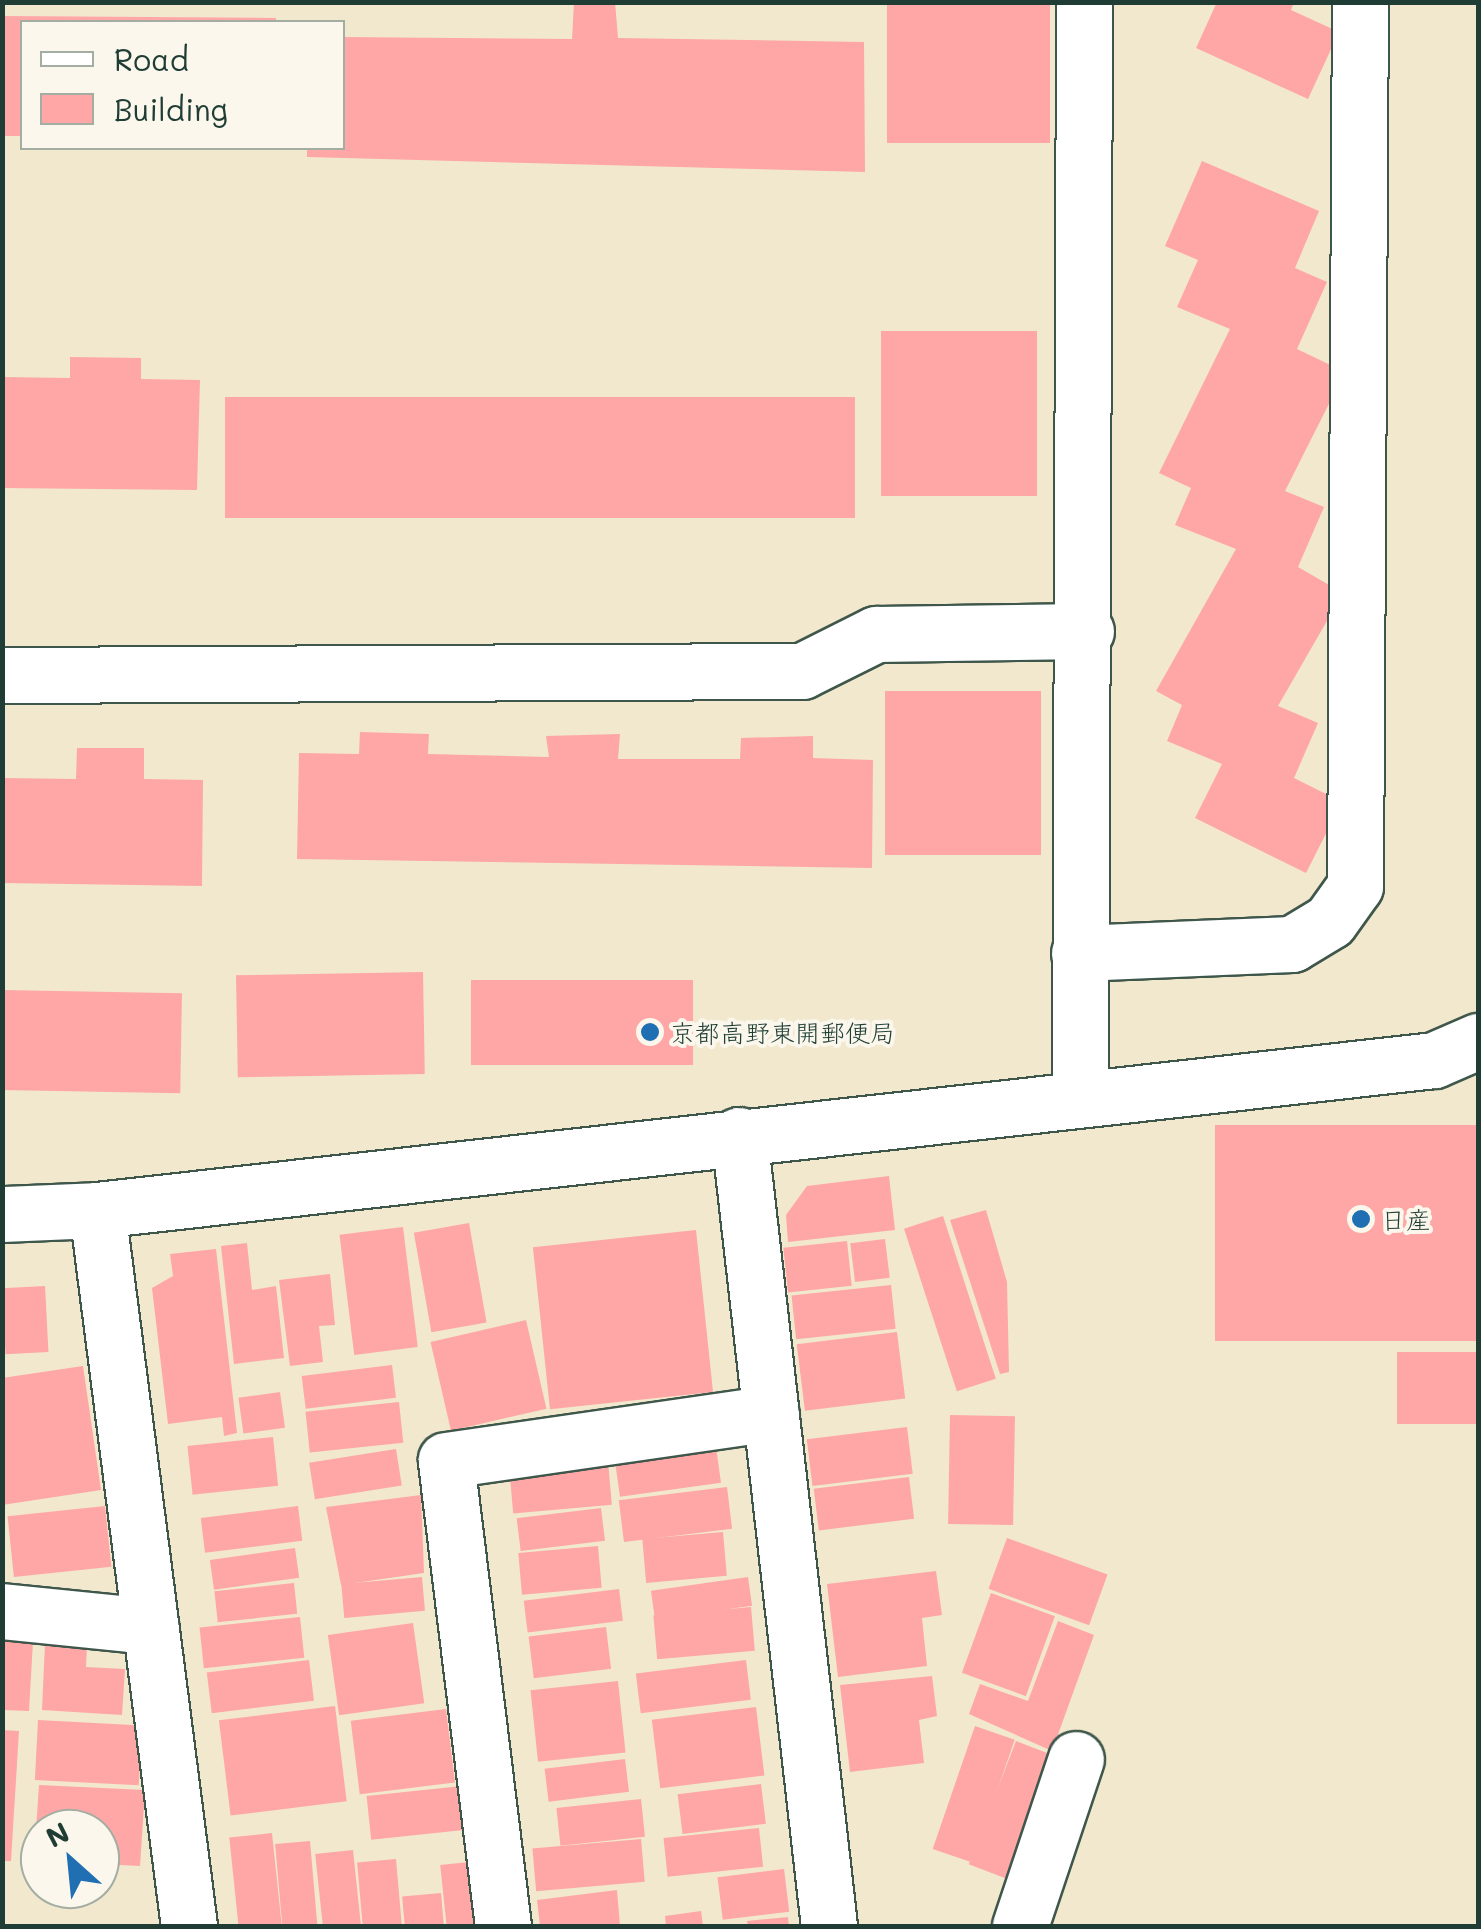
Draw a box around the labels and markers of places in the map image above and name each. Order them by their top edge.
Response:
place label: 京都高野東開郵便局 [670,1017,895,1047]
marker: 京都高野東開郵便局 [639,1021,661,1043]
place label: 日産 [1381,1204,1431,1234]
marker: 日産 [1350,1208,1372,1230]

